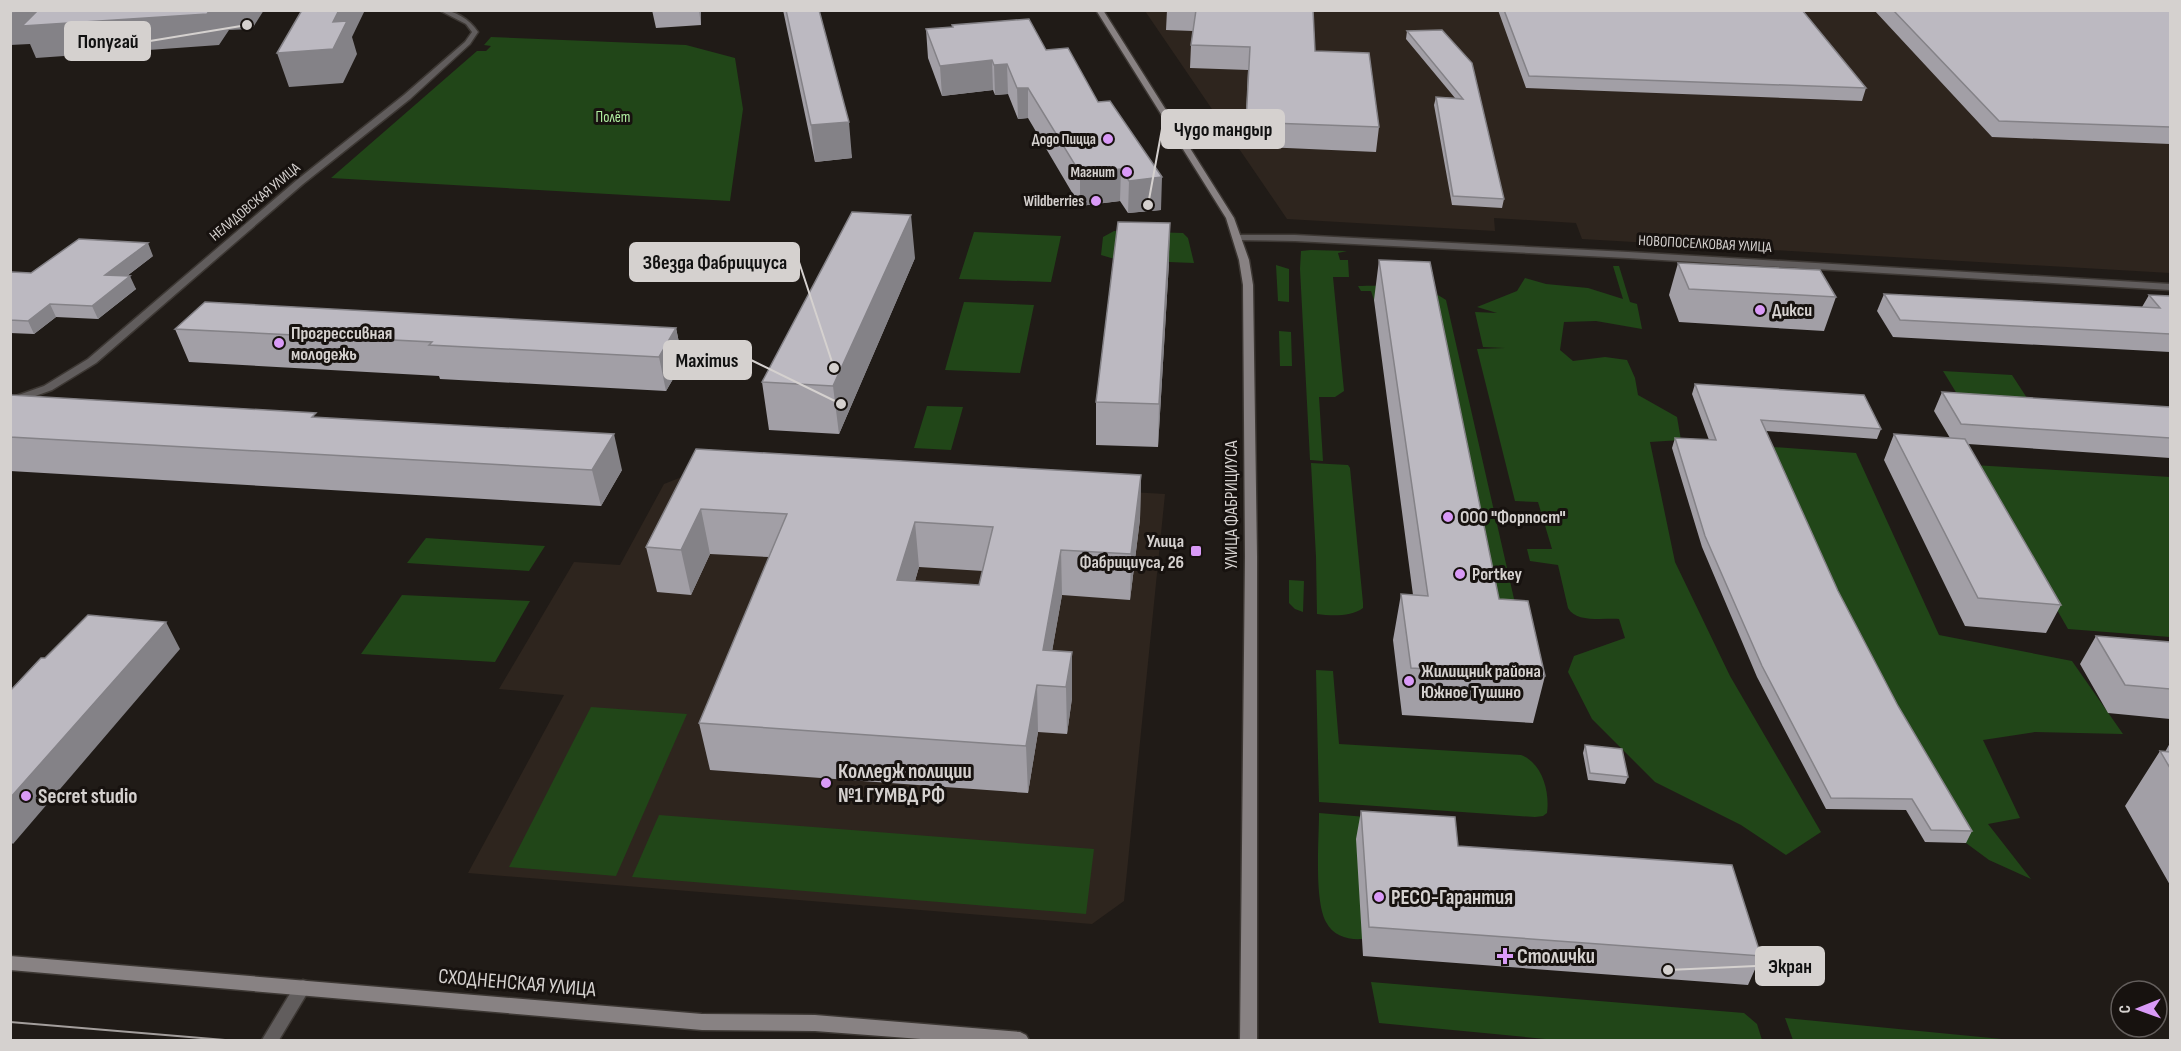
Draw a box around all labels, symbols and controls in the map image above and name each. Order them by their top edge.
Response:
callout: Попугай [65,22,150,60]
text: Попугай [77,30,139,54]
park label: Полёт [596,108,630,127]
callout: Чудо тандыр [1162,110,1284,148]
text: Чудо тандыр [1174,118,1272,142]
place label: Додо Пицца [1032,130,1096,149]
marker: Додо Пицца [1101,132,1115,146]
street label: НЕЛИДОВСКАЯ УЛИЦА [206,158,305,245]
place label: Магнит [1070,163,1115,182]
marker: Магнит [1120,165,1134,179]
place label: Wildberries [1023,192,1084,211]
marker: Wildberries [1089,194,1103,208]
street label: НОВОПОСЕЛКОВАЯ УЛИЦА [1638,231,1773,257]
callout: Звезда Фабрициуса [630,243,799,281]
text: Звезда Фабрициуса [643,251,787,275]
place label: Дикси [1772,300,1812,321]
marker: Дикси [1753,303,1767,317]
place label: Прогрессивная молодежь [291,323,392,365]
marker: Прогрессивная молодежь [272,336,286,350]
callout: Maximus [664,341,751,379]
text: Maximus [676,349,739,373]
street label: УЛИЦА ФАБРИЦИУСА [1221,440,1242,570]
place label: ООО "Форпост" [1460,507,1566,528]
marker: ООО "Форпост" [1441,510,1455,524]
place label: Улица Фабрициуса, 26 [1080,531,1184,573]
marker: Улица Фабрициуса, 26 [1189,544,1203,558]
place label: Portkey [1472,564,1523,585]
marker: Portkey [1453,567,1467,581]
place label: Жилищник района Южное Тушино [1421,661,1541,703]
marker: Жилищник района Южное Тушино [1402,674,1416,688]
place label: Колледж полиции №1 ГУМВД РФ [838,759,972,808]
marker: Колледж полиции №1 ГУМВД РФ [819,776,833,790]
place label: Secret studio [38,784,137,809]
marker: Secret studio [19,789,33,803]
place label: РЕСО-Гарантия [1391,885,1513,910]
marker: РЕСО-Гарантия [1372,890,1386,904]
place label: Столички [1517,944,1595,969]
callout: Экран [1756,947,1824,985]
marker: Столички [1498,949,1512,963]
text: Экран [1768,955,1812,979]
street label: СХОДНЕНСКАЯ УЛИЦА [437,964,598,1002]
north arrow [2109,979,2169,1039]
text: С [2116,1005,2135,1014]

